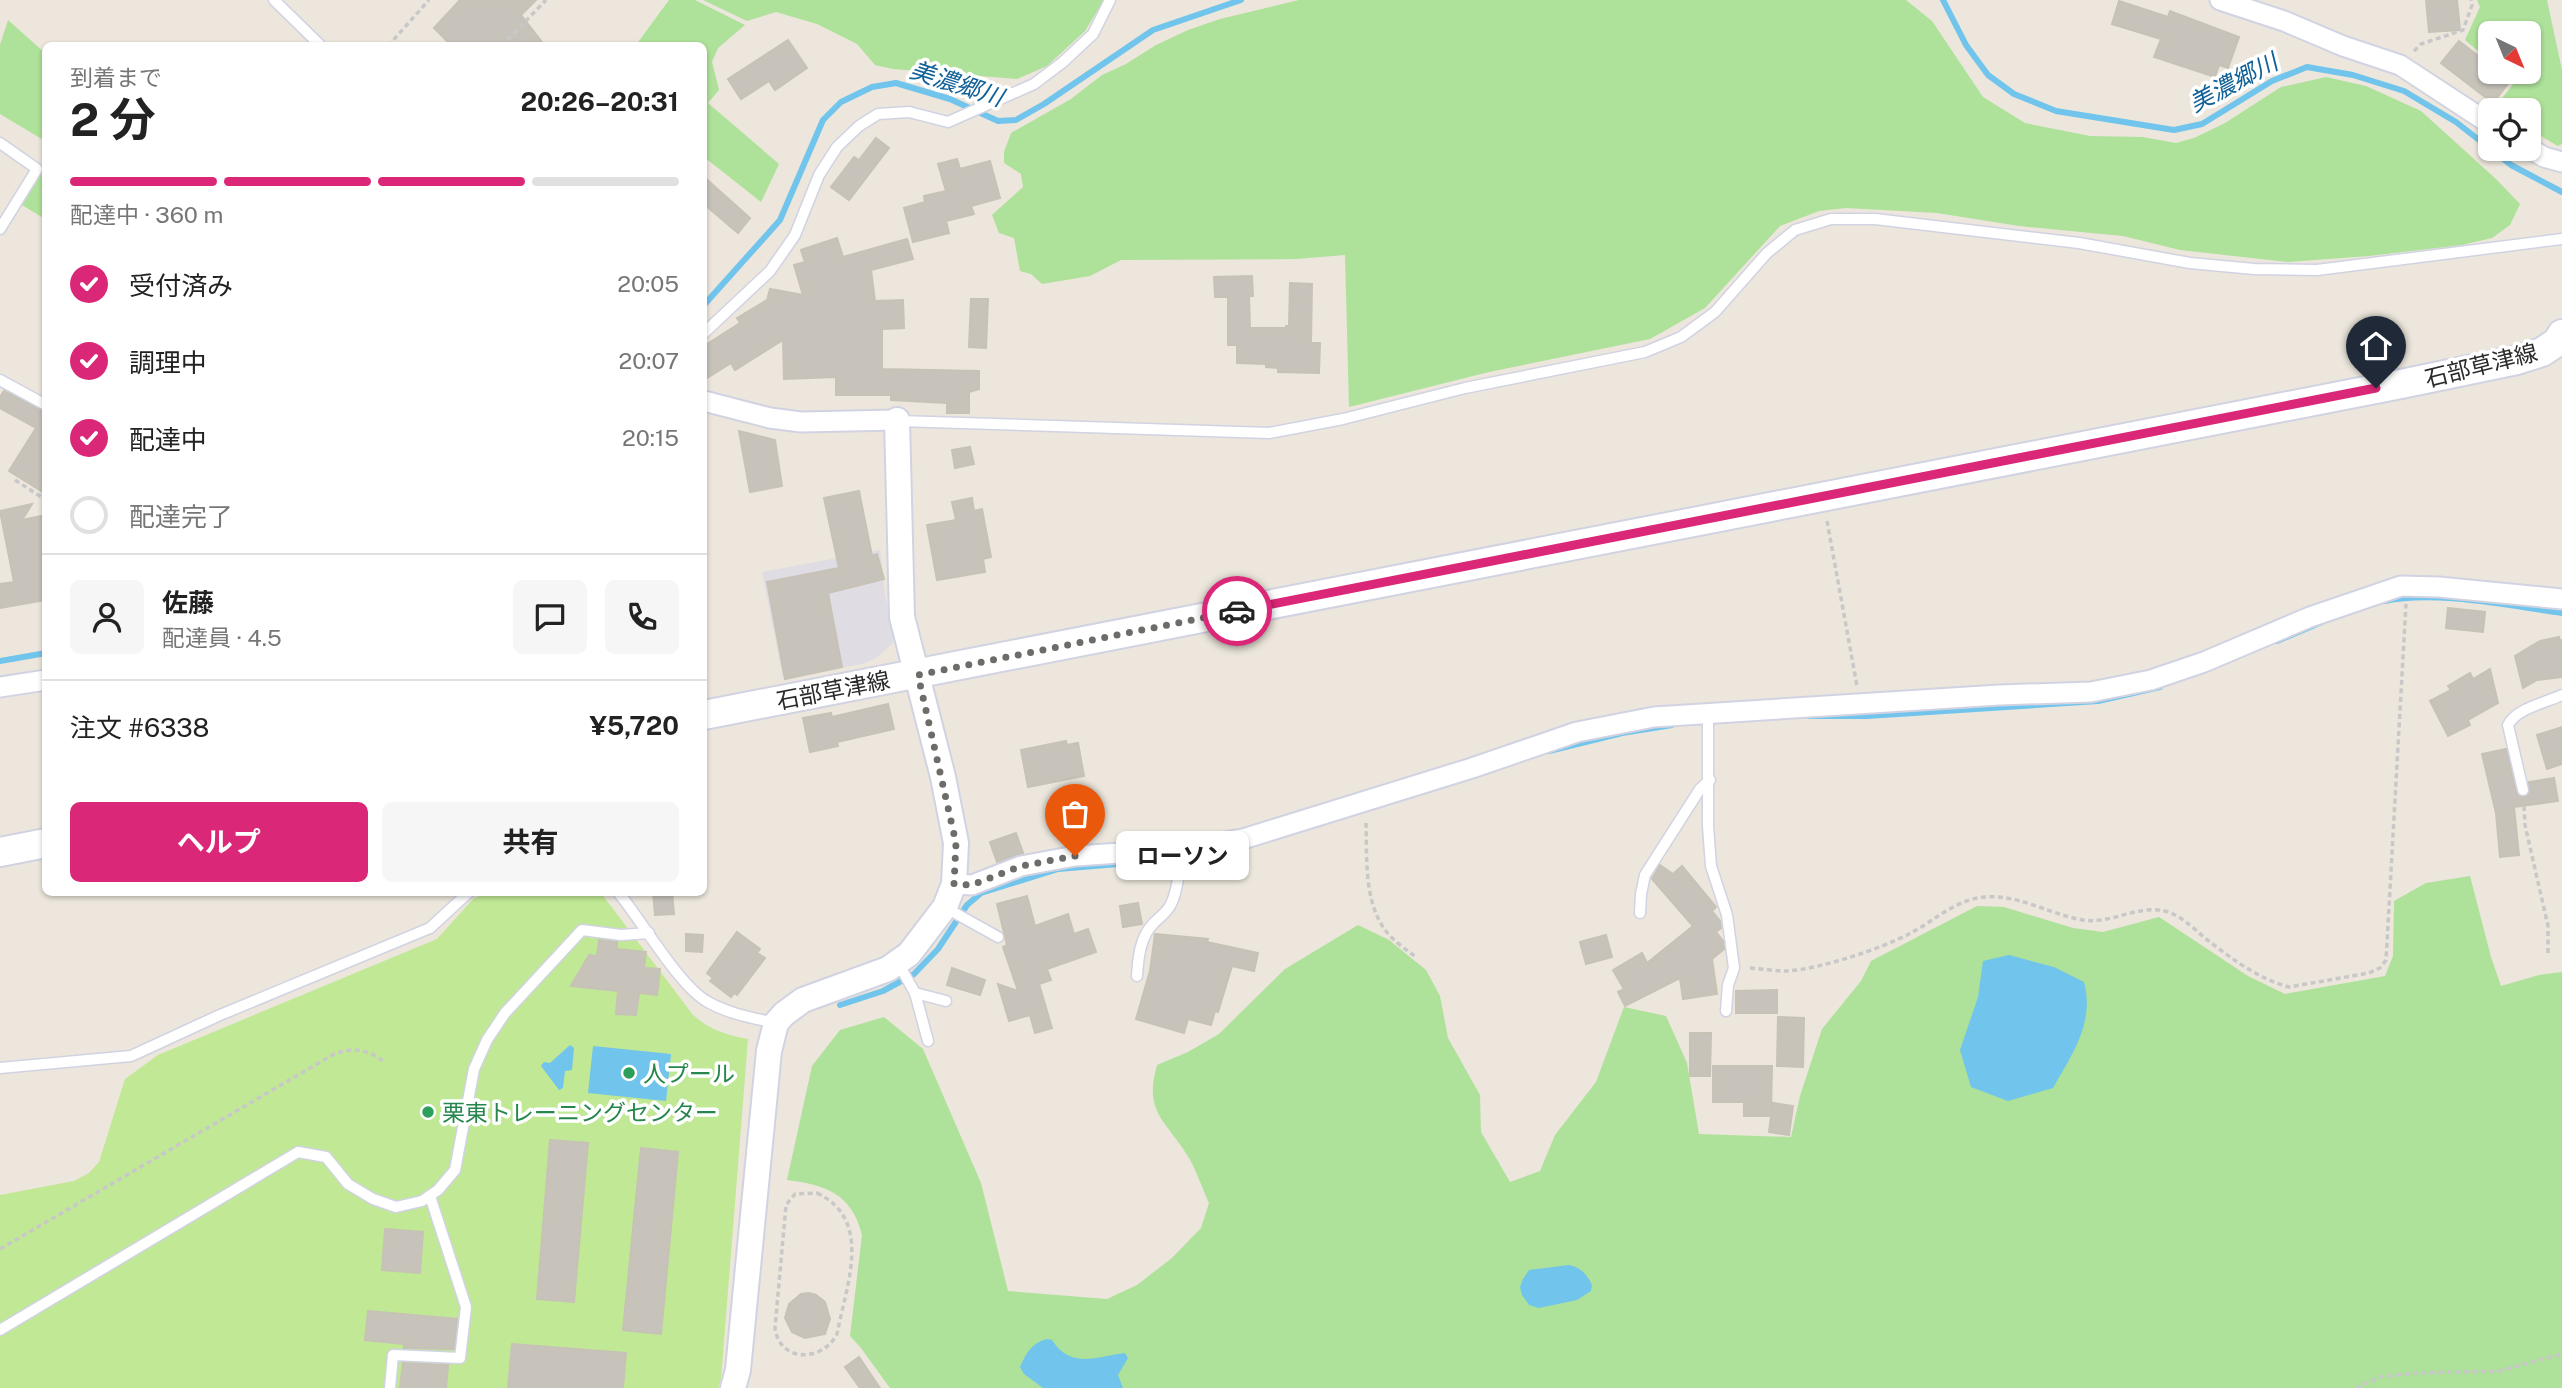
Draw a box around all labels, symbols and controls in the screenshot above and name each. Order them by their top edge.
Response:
north arrow [2478,21,2541,84]
map controls [2478,21,2541,161]
water label: 美濃郷川 [2184,46,2285,117]
water label: 美濃郷川 [907,55,1010,112]
text: 到着まで [70,64,162,91]
text: 20:26–20:31 [520,86,679,117]
text: 2 分 [70,92,156,146]
button: locate [2478,98,2541,161]
text: 配達中 · 360 m [70,201,223,228]
icon: check [70,265,108,303]
text: 受付済み [129,270,233,301]
text: 20:05 [617,270,679,297]
pin [2346,316,2406,388]
icon: home [2357,327,2395,365]
street label: 石部草津線 [2422,338,2540,392]
icon: check [70,342,108,380]
text: 調理中 [129,347,207,378]
text: 20:07 [619,347,679,374]
icon: check [70,419,108,457]
text: 配達中 [129,424,207,455]
text: 20:15 [622,424,679,451]
text: 配達完了 [129,501,233,532]
courier [1202,576,1272,646]
button: person [70,580,144,654]
button: chat [513,580,587,654]
button: phone [605,580,679,654]
text: 佐藤 [162,587,214,618]
icon: car [1218,592,1256,630]
text: 配達員 · 4.5 [162,624,282,651]
street label: 石部草津線 [774,666,892,714]
text: ¥5,720 [590,710,679,741]
text: 注文 #6338 [70,712,209,743]
pin [1045,784,1105,856]
icon: bag [1056,795,1094,833]
button: ヘルプ [70,802,368,882]
button: 共有 [382,802,679,882]
callout: ローソン [1117,832,1250,880]
text: ローソン [1137,842,1229,869]
place label: 人プール [643,1060,735,1087]
marker: 人プール [621,1065,637,1081]
place label: 栗東トレーニングセンター [442,1099,718,1126]
marker: 栗東トレーニングセンター [420,1104,436,1120]

